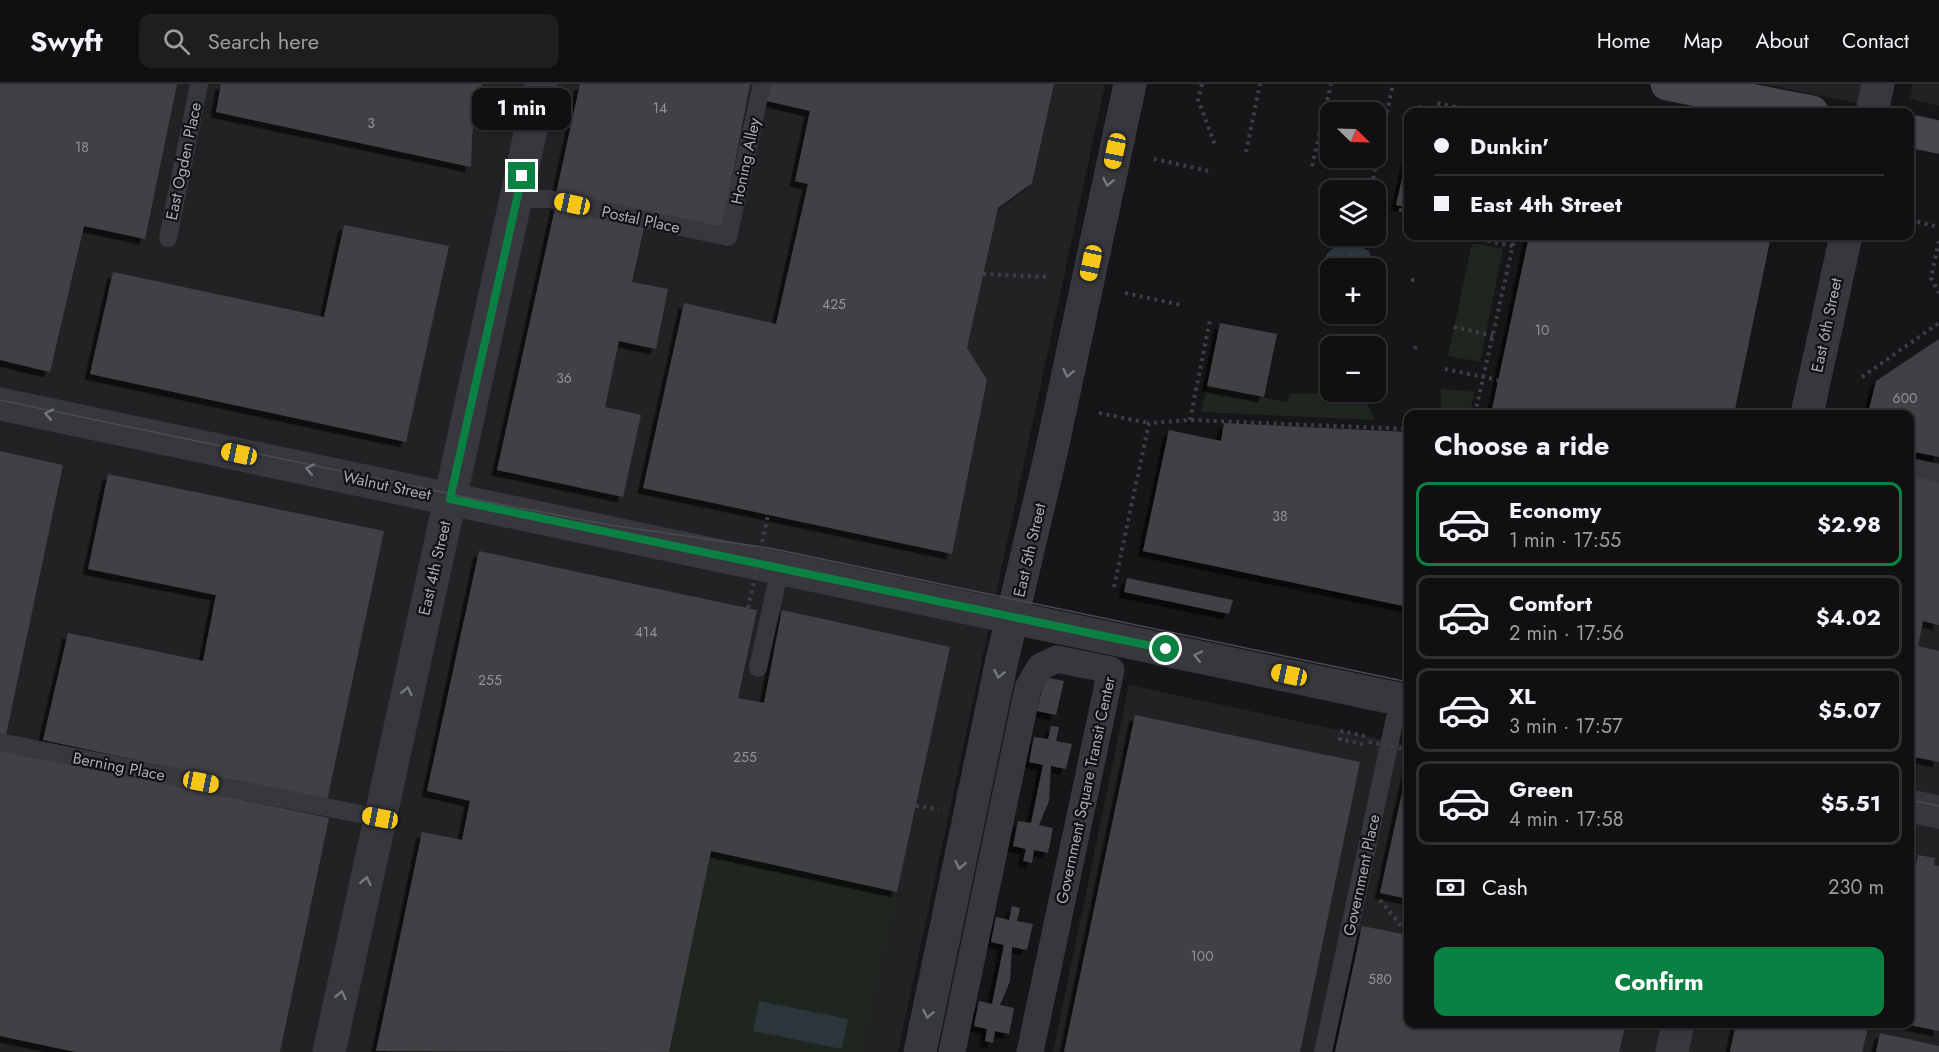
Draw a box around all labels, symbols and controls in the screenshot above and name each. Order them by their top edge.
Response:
search box [139,14,559,68]
text: Swyft [30,21,103,62]
icon: search [160,25,193,58]
text: Search here [208,25,319,57]
text: Home [1597,26,1650,56]
text: Map [1683,26,1723,56]
text: About [1756,26,1809,56]
text: Contact [1842,26,1909,56]
callout: 1 min [472,89,572,131]
text: 1 min [497,94,546,123]
house number: 14 [653,98,667,118]
street label: East Ogden Place [160,100,207,222]
north arrow [1320,102,1386,168]
map controls [1320,102,1386,402]
house number: 3 [367,113,375,133]
street label: Honing Alley [725,115,766,207]
text: Dunkin' [1470,130,1549,162]
car [1102,132,1128,170]
house number: 18 [75,137,89,157]
route end [508,162,535,189]
one-way arrow [1103,177,1116,187]
button: layers [1320,180,1386,246]
text: East 4th Street [1470,188,1622,220]
car [553,191,591,217]
street label: Postal Place [600,200,682,239]
car [1078,244,1104,282]
button: + [1320,258,1386,324]
street label: East 6th Street [1805,276,1848,374]
house number: 425 [822,294,846,314]
house number: 10 [1535,320,1549,340]
button: − [1320,336,1386,402]
house number: 36 [556,368,572,388]
one-way arrow [1062,368,1075,378]
house number: 600 [1893,388,1917,408]
one-way arrow [45,408,55,421]
text: Choose a ride [1434,426,1609,465]
car [220,441,258,467]
one-way arrow [305,463,315,476]
street label: Walnut Street [341,465,433,506]
text: Economy [1509,494,1601,526]
icon: car [1437,497,1491,551]
street label: East 5th Street [1008,501,1052,599]
house number: 38 [1272,506,1288,526]
text: $2.98 [1817,508,1881,540]
street label: East 4th Street [412,519,457,618]
text: 1 min · 17:55 [1509,526,1621,555]
text: Comfort [1509,587,1592,619]
icon: car [1437,590,1491,644]
text: $4.02 [1816,601,1881,633]
text: 2 min · 17:56 [1509,619,1624,648]
house number: 414 [635,622,657,642]
route start [1152,635,1179,662]
one-way arrow [1193,650,1203,663]
car [1270,662,1308,688]
one-way arrow [993,669,1006,679]
house number: 255 [478,670,502,690]
street label: Government Square Transit Center [1050,674,1121,906]
text: XL [1509,680,1536,712]
icon: car [1437,683,1491,737]
one-way arrow [400,686,413,696]
text: $5.07 [1818,694,1881,726]
text: 3 min · 17:57 [1509,712,1623,741]
street label: Berning Place [71,746,167,787]
house number: 255 [733,747,757,767]
car [182,770,220,794]
text: Green [1509,773,1573,805]
icon: car [1437,776,1491,830]
text: $5.51 [1821,787,1881,819]
text: 4 min · 17:58 [1509,805,1624,834]
car [361,806,399,830]
street label: Government Place [1337,812,1386,938]
one-way arrow [954,860,967,870]
icon: cash [1434,871,1467,904]
text: Cash [1482,871,1528,903]
text: 230 m [1828,873,1884,902]
one-way arrow [359,877,372,887]
house number: 100 [1190,946,1214,966]
button: Confirm [1434,947,1884,1016]
house number: 580 [1368,969,1392,989]
one-way arrow [334,991,347,1001]
one-way arrow [923,1009,936,1019]

